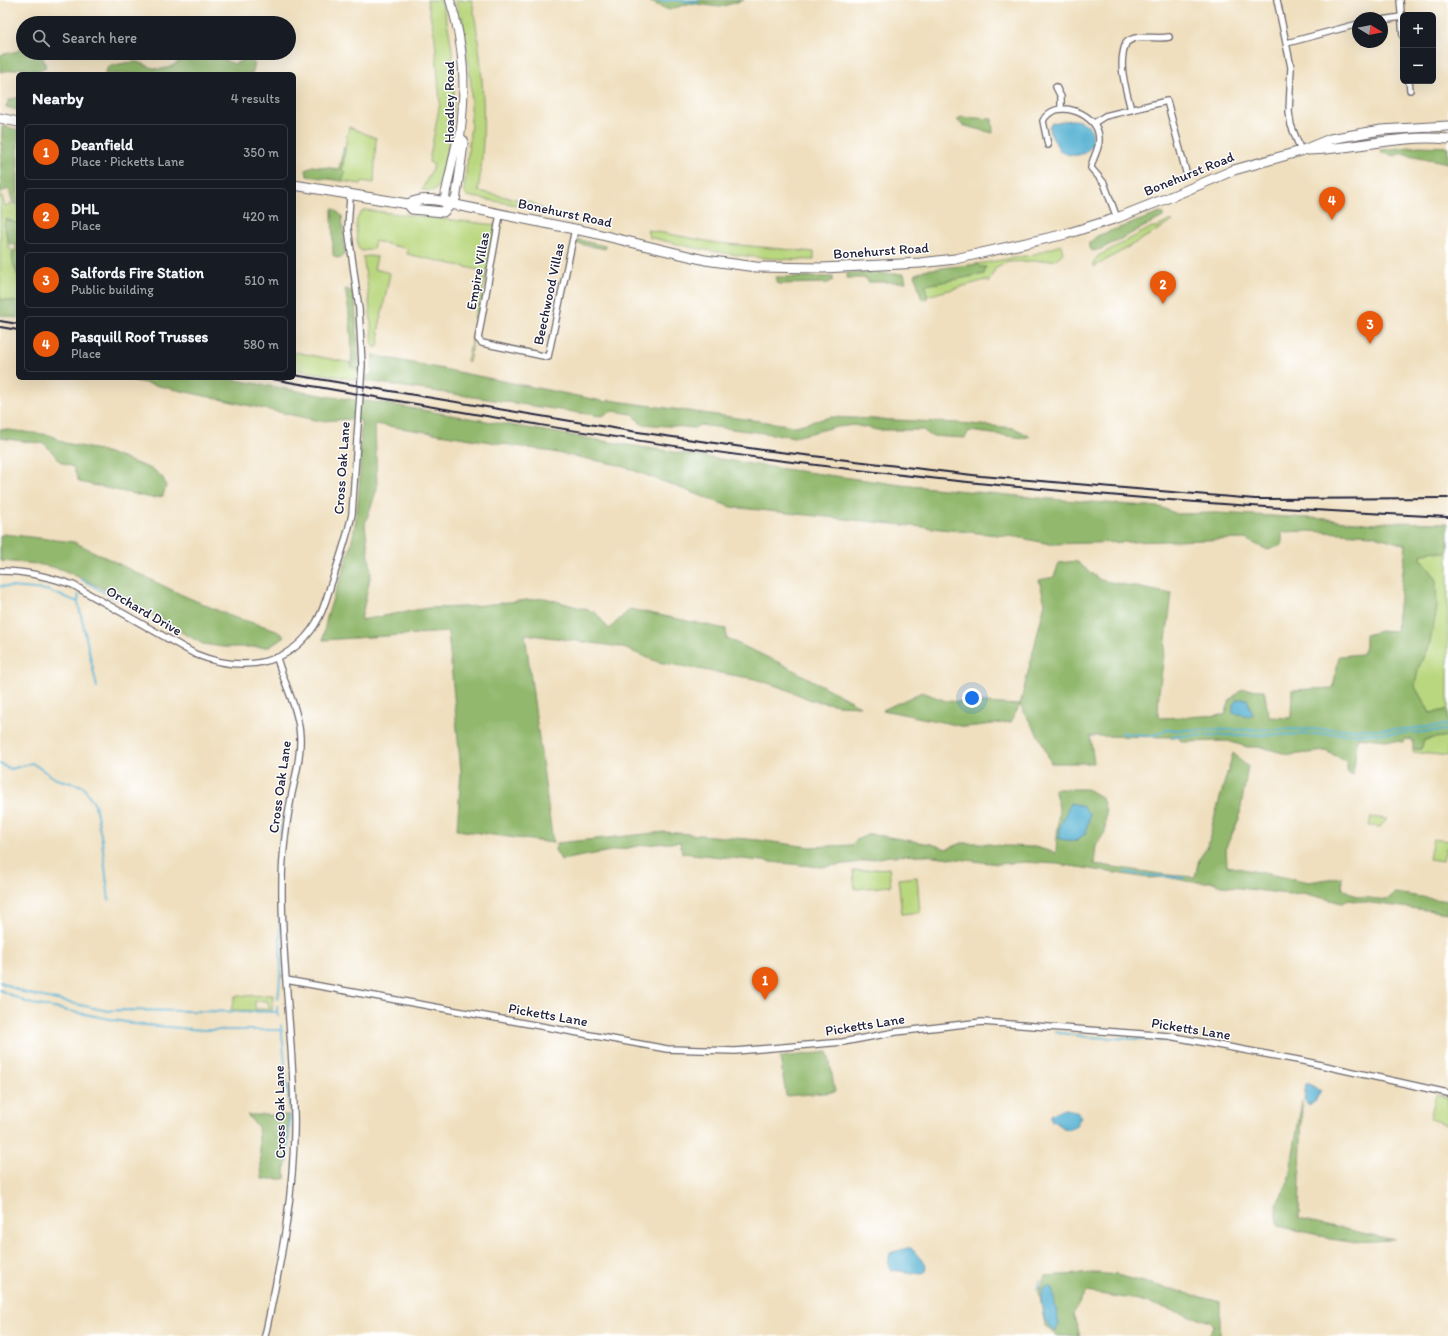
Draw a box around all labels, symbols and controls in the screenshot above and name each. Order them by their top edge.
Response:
north arrow [1352,12,1388,48]
map controls [1400,12,1436,84]
button: + [1400,12,1436,48]
search box [16,16,296,60]
icon: search [30,27,52,49]
text: Search here [62,29,137,47]
button: − [1400,48,1436,84]
street label: Hoadley Road [441,61,458,143]
text: Nearby [32,88,84,108]
text: 4 results [231,91,280,106]
text: Deanfield [71,136,133,154]
text: 1 [43,145,49,160]
text: 350 m [243,145,279,160]
street label: Bonehurst Road [1141,148,1237,200]
text: Place · Picketts Lane [71,154,184,169]
pin: 4 [1319,187,1345,220]
street label: Bonehurst Road [516,195,614,231]
text: DHL [71,200,99,218]
text: 2 [43,209,49,224]
text: 420 m [242,209,279,224]
text: Place [71,218,101,233]
street label: Empire Villas [463,231,493,311]
street label: Bonehurst Road [833,239,930,263]
street label: Beechwood Villas [530,241,568,347]
text: Salfords Fire Station [71,264,204,282]
pin: 2 [1150,271,1176,304]
text: 3 [42,273,50,288]
text: 510 m [244,273,279,288]
text: Public building [71,282,154,297]
pin: 3 [1357,311,1383,344]
text: Pasquill Roof Trusses [71,328,208,346]
text: 4 [42,337,50,352]
text: 580 m [243,337,279,352]
text: Place [71,346,101,361]
street label: Cross Oak Lane [330,421,354,515]
street label: Orchard Drive [103,582,185,640]
your location [962,688,982,708]
street label: Cross Oak Lane [265,739,295,834]
pin: 1 [752,967,778,1000]
street label: Picketts Lane [507,1000,589,1030]
street label: Picketts Lane [824,1010,906,1040]
street label: Picketts Lane [1150,1014,1232,1044]
street label: Cross Oak Lane [271,1065,289,1159]

